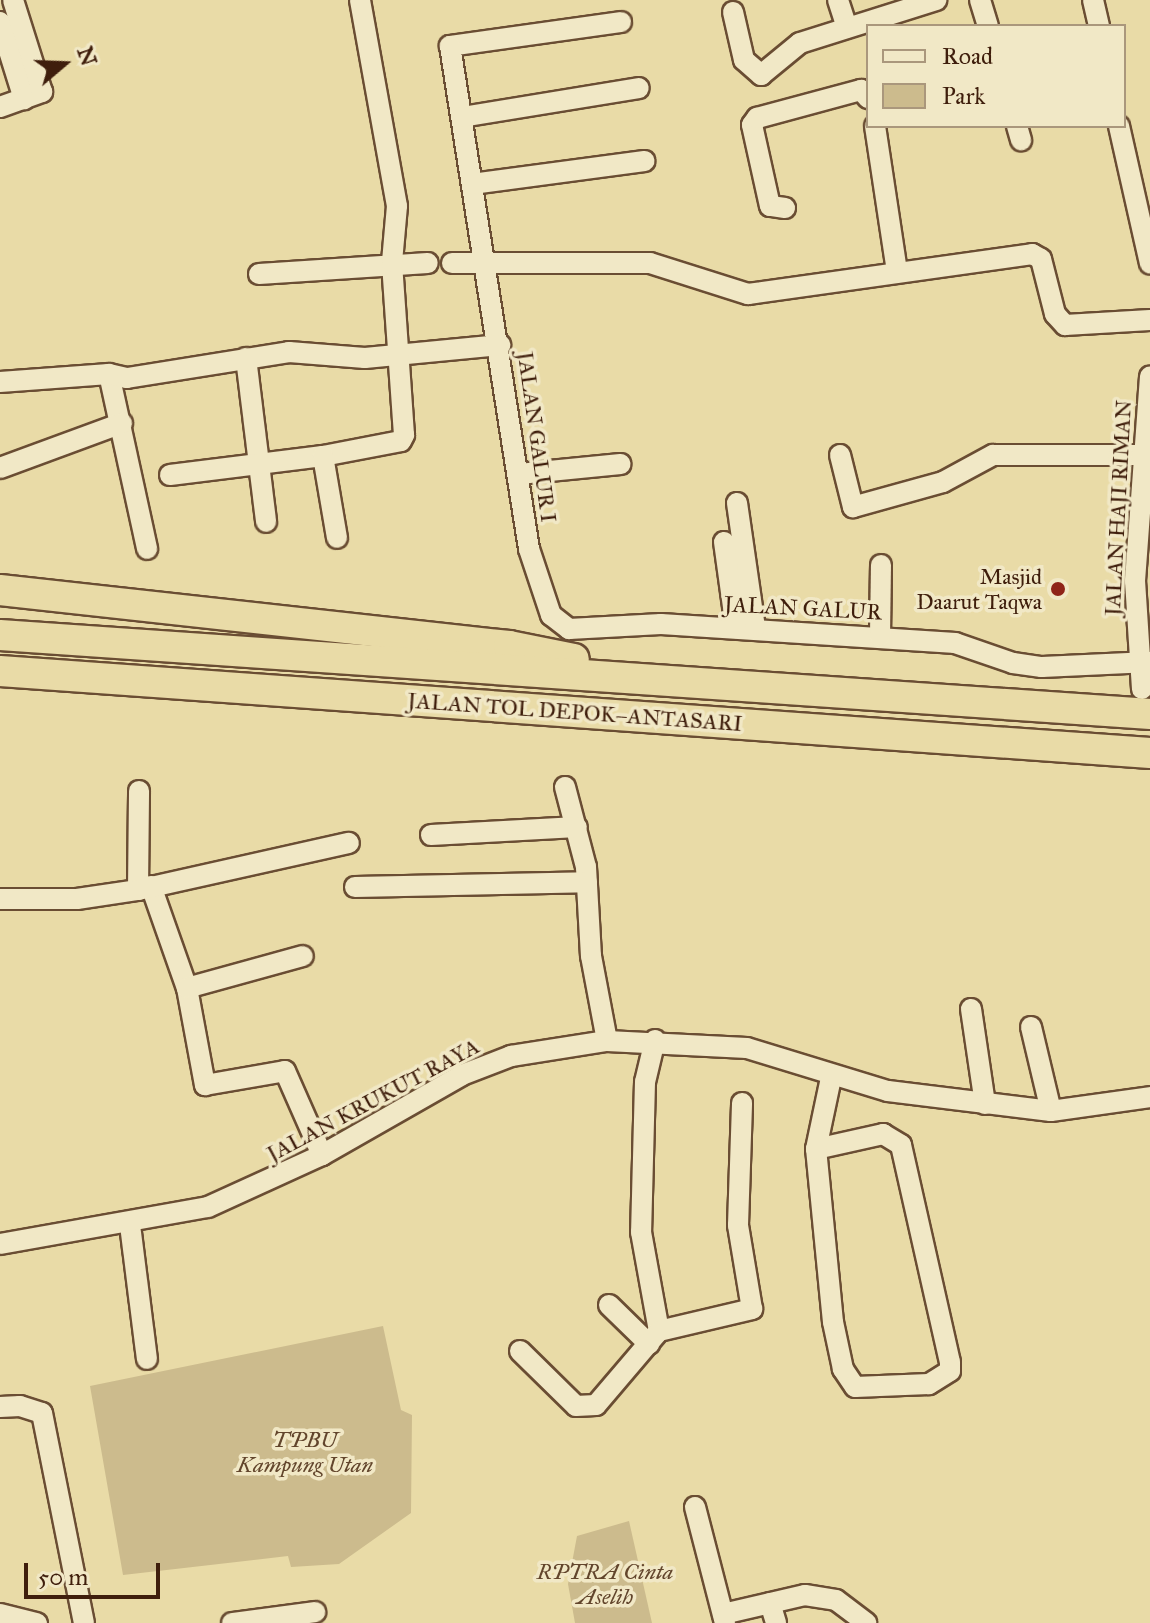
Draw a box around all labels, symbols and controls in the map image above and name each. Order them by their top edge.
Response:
north arrow [24,24,104,104]
legend [866,24,1126,128]
text: Road [942,41,993,71]
text: N [71,43,103,69]
text: Park [942,81,985,111]
street label: JALAN GALUR I [512,350,562,524]
street label: JALAN HAJI RIMAN [1099,399,1137,617]
place label: Masjid Daarut Taqwa [916,563,1042,614]
marker: Masjid Daarut Taqwa [1049,580,1067,598]
street label: JALAN GALUR [723,591,883,625]
street label: JALAN TOL DEPOK–ANTASARI [407,687,743,737]
street label: JALAN KRUKUT RAYA [262,1033,484,1167]
park label: TPBU Kampung Utan [237,1426,373,1478]
scale bar [28,1547,164,1597]
park label: RPTRA Cinta Aselih [537,1558,673,1610]
text: 50 m [38,1562,88,1592]

